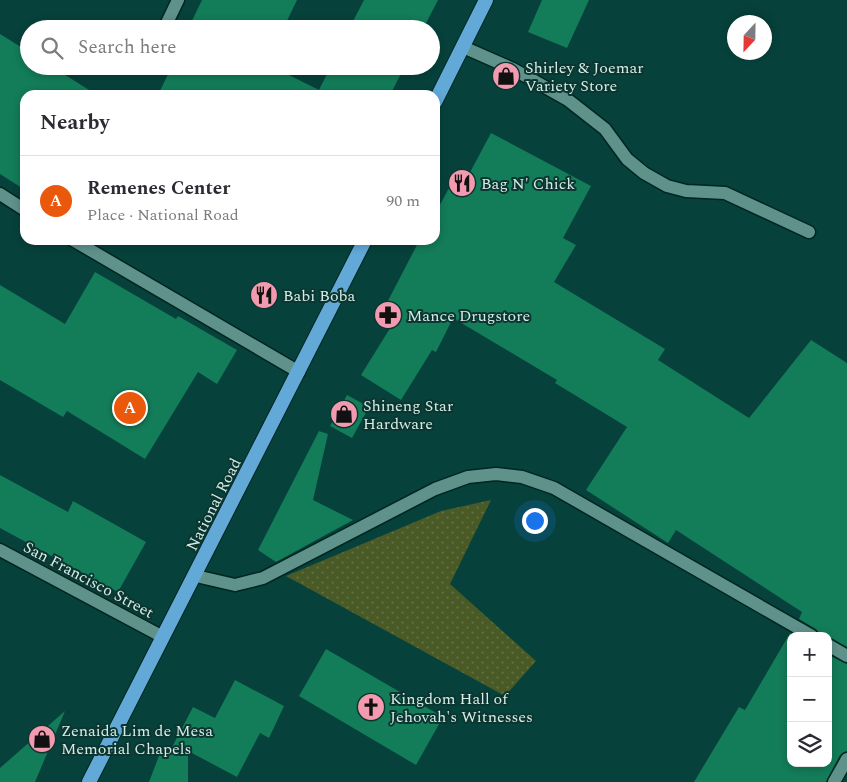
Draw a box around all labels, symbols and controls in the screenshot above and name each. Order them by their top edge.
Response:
north arrow [727,15,772,60]
search box [20,20,440,75]
text: Search here [78,33,177,62]
icon: search [38,34,66,62]
place label: Shirley & Joemar Variety Store [525,56,644,98]
shop icon: Shirley & Joemar Variety Store [491,61,521,91]
text: Nearby [40,107,110,139]
restaurant icon: Bag N' Chick [447,168,477,198]
place label: Bag N' Chick [481,172,575,196]
text: Remenes Center [87,174,230,203]
text: A [50,189,62,213]
text: 90 m [386,189,420,213]
text: Place · National Road [87,203,239,227]
restaurant icon: Babi Boba [249,280,279,310]
place label: Babi Boba [283,284,356,308]
pharmacy icon: Mance Drugstore [373,300,403,330]
place label: Mance Drugstore [407,304,530,328]
pin: A [114,389,146,427]
place label: Shineng Star Hardware [363,394,453,436]
shop icon: Shineng Star Hardware [329,399,359,429]
street label: National Road [180,454,248,555]
your location [522,508,548,534]
street label: San Francisco Street [19,535,158,625]
map controls [787,632,832,767]
button: + [787,632,832,677]
button: − [787,677,832,722]
place label: Kingdom Hall of Jehovah's Witnesses [390,687,533,729]
church icon: Kingdom Hall of Jehovah's Witnesses [356,692,386,722]
place label: Zenaida Lim de Mesa Memorial Chapels [61,719,213,761]
button: layers [787,722,832,767]
shop icon: Zenaida Lim de Mesa Memorial Chapels [27,724,57,754]

